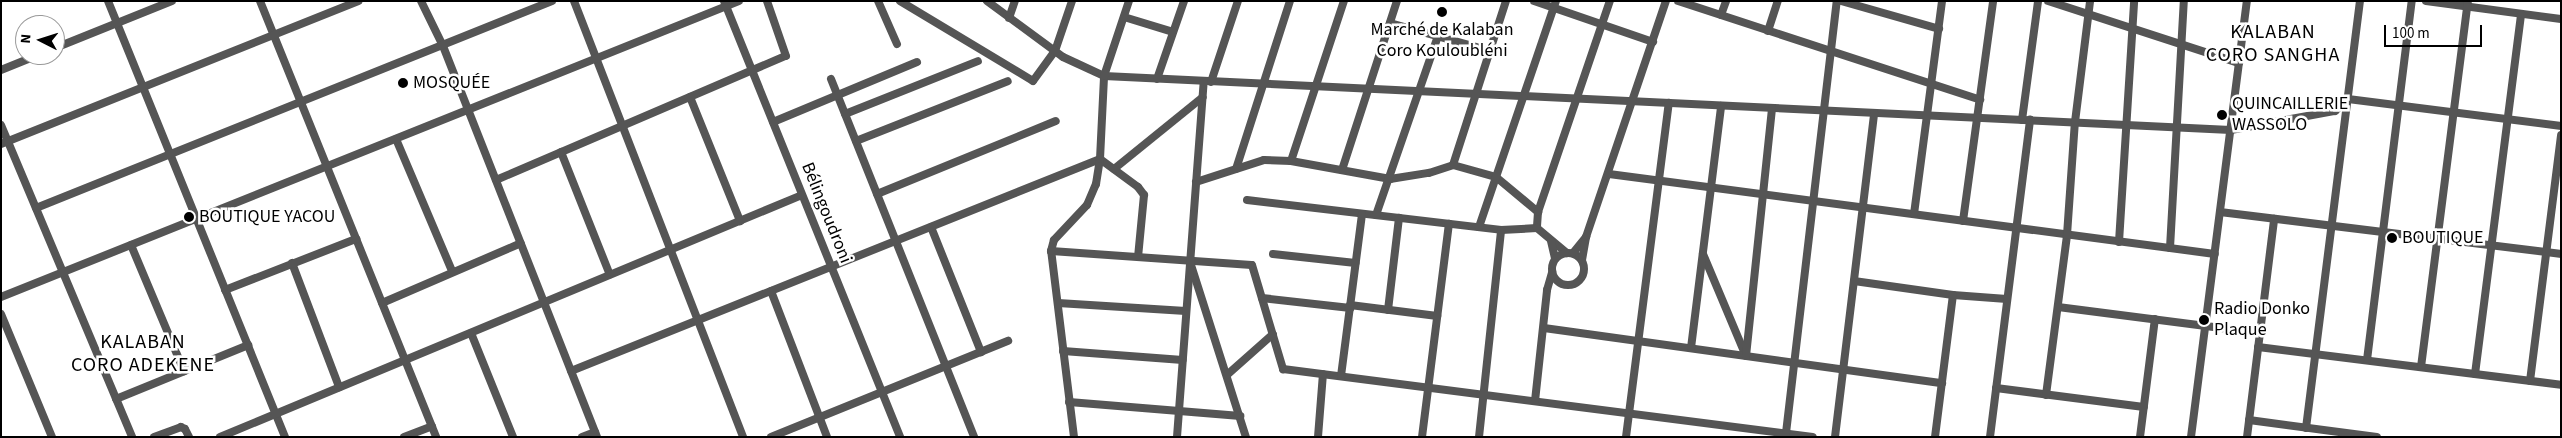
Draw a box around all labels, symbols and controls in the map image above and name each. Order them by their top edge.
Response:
marker: Marché de Kalaban Coro Kouloubléni [1436,6,1448,18]
north arrow [15,15,65,65]
scale bar [2387,15,2484,47]
place label: Marché de Kalaban Coro Kouloubléni [1370,20,1514,62]
district label: KALABAN CORO SANGHA [2204,21,2342,68]
text: 100 m [2392,23,2430,44]
text: N [16,33,36,44]
place label: MOSQUÉE [413,72,490,94]
marker: MOSQUÉE [397,77,409,89]
place label: QUINCAILLERIE WASSOLO [2232,94,2348,136]
marker: QUINCAILLERIE WASSOLO [2216,109,2228,121]
street label: Bélingoudroni [796,159,856,267]
place label: BOUTIQUE YACOU [199,206,335,228]
marker: BOUTIQUE YACOU [183,211,195,223]
place label: BOUTIQUE [2402,227,2484,249]
marker: BOUTIQUE [2386,232,2398,244]
place label: Radio Donko Plaque [2214,299,2310,342]
marker: Radio Donko Plaque [2198,314,2210,326]
district label: KALABAN CORO ADEKENE [69,330,217,377]

